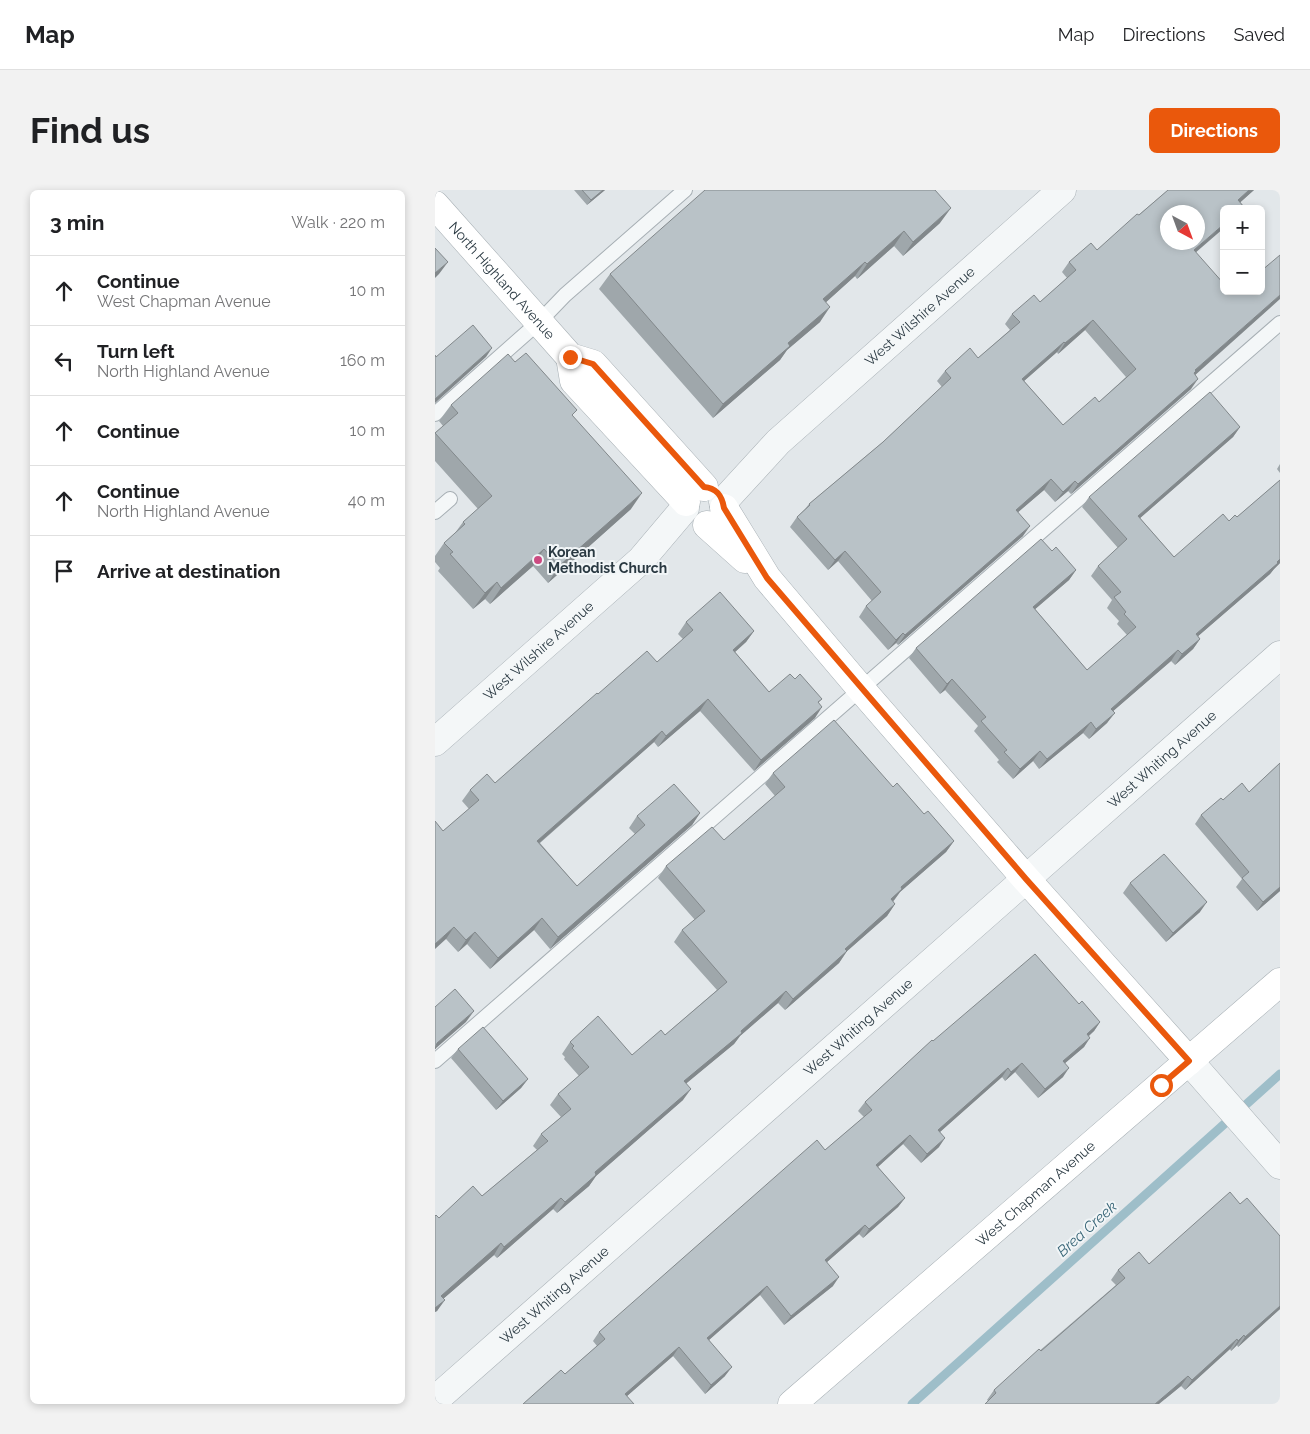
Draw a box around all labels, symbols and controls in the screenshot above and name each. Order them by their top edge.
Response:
text: Map [25,20,75,49]
text: Map [1058,24,1094,45]
text: Directions [1122,24,1206,45]
text: Saved [1234,24,1285,45]
button: Directions [1149,108,1280,153]
text: Find us [30,110,150,151]
north arrow [1160,205,1205,250]
map controls [1220,205,1265,295]
button: + [1220,205,1265,250]
text: 3 min [50,210,104,235]
text: Walk · 220 m [291,213,385,232]
street label: North Highland Avenue [446,219,558,342]
button: − [1220,250,1265,295]
street label: West Wilshire Avenue [862,263,978,369]
text: Continue [97,270,180,292]
icon: ahead [50,277,78,305]
text: 10 m [350,281,385,300]
text: West Chapman Avenue [97,292,271,311]
text: Turn left [97,340,174,362]
route end [559,346,582,369]
icon: left [50,347,78,375]
text: 160 m [340,351,385,370]
text: North Highland Avenue [97,362,270,381]
icon: ahead [50,417,78,445]
text: Continue [97,420,180,442]
text: 10 m [350,421,385,440]
text: Continue [97,480,180,502]
icon: ahead [50,487,78,515]
text: 40 m [348,491,385,510]
text: North Highland Avenue [97,502,270,521]
place label: Korean Methodist Church [548,544,667,576]
marker: Korean Methodist Church [532,554,544,566]
icon: arrive [50,557,78,585]
text: Arrive at destination [97,560,281,582]
street label: West Wilshire Avenue [480,598,597,703]
street label: West Whiting Avenue [1104,707,1219,811]
street label: West Whiting Avenue [801,975,916,1079]
route start [1150,1074,1173,1097]
street label: West Chapman Avenue [973,1138,1098,1249]
water label: Brea Creek [1053,1198,1121,1260]
street label: West Whiting Avenue [497,1243,612,1347]

